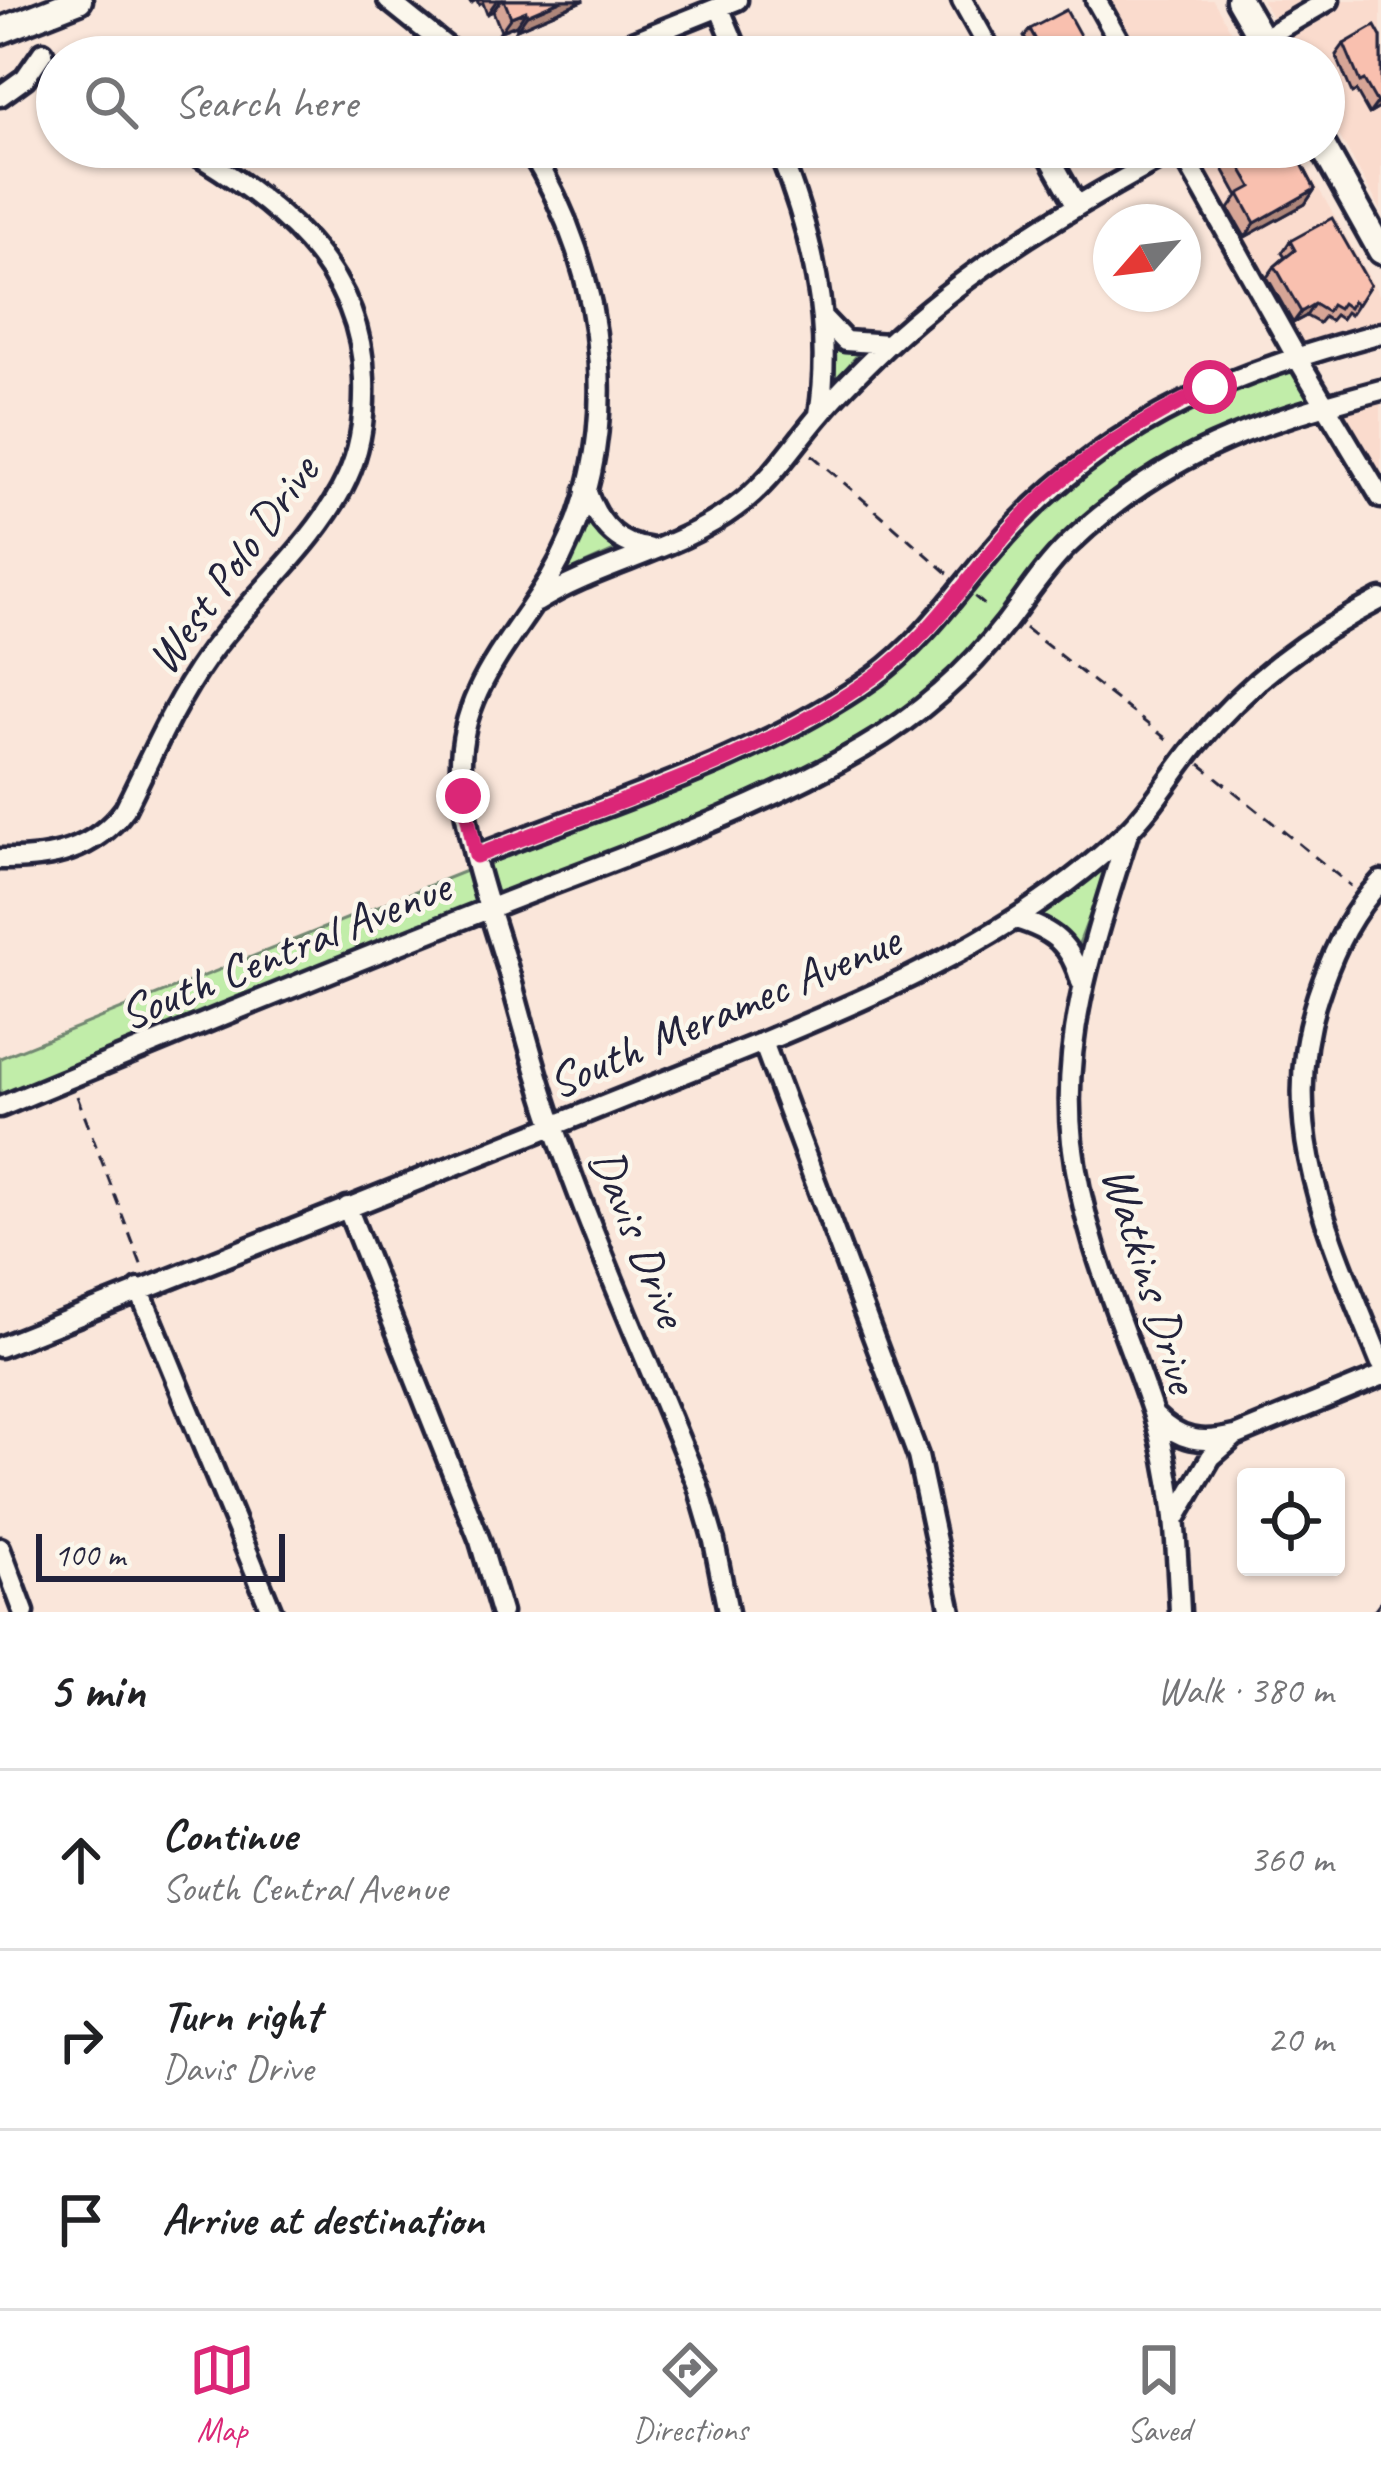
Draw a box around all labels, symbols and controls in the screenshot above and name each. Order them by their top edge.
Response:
search box [36,36,1345,168]
icon: search [78,69,144,135]
text: Search here [174,74,357,131]
north arrow [1093,204,1201,312]
route start [1183,360,1237,414]
street label: West Polo Drive [132,441,333,686]
route end [436,769,490,823]
street label: South Central Avenue [110,855,462,1044]
street label: South Meramec Avenue [538,908,911,1112]
street label: Davis Drive [576,1140,703,1338]
street label: Watkins Drive [1088,1159,1215,1403]
map controls [1237,1468,1345,1576]
button: locate [1237,1468,1345,1576]
scale bar [36,1528,285,1581]
text: 100 m [54,1534,125,1576]
text: 5 min [48,1658,145,1722]
text: Walk · 380 m [1157,1666,1333,1715]
text: Continue [162,1807,296,1864]
icon: ahead [48,1827,114,1893]
text: 360 m [1249,1835,1333,1884]
text: South Central Avenue [162,1864,447,1913]
text: Turn right [162,1987,320,2044]
icon: right [48,2007,114,2073]
text: 20 m [1267,2015,1333,2064]
text: Davis Drive [162,2044,313,2093]
icon: arrive [48,2187,114,2253]
text: Arrive at destination [162,2191,484,2248]
tab: Map [189,2337,255,2451]
tab: Directions [633,2337,748,2451]
tab: Saved [1126,2337,1192,2451]

